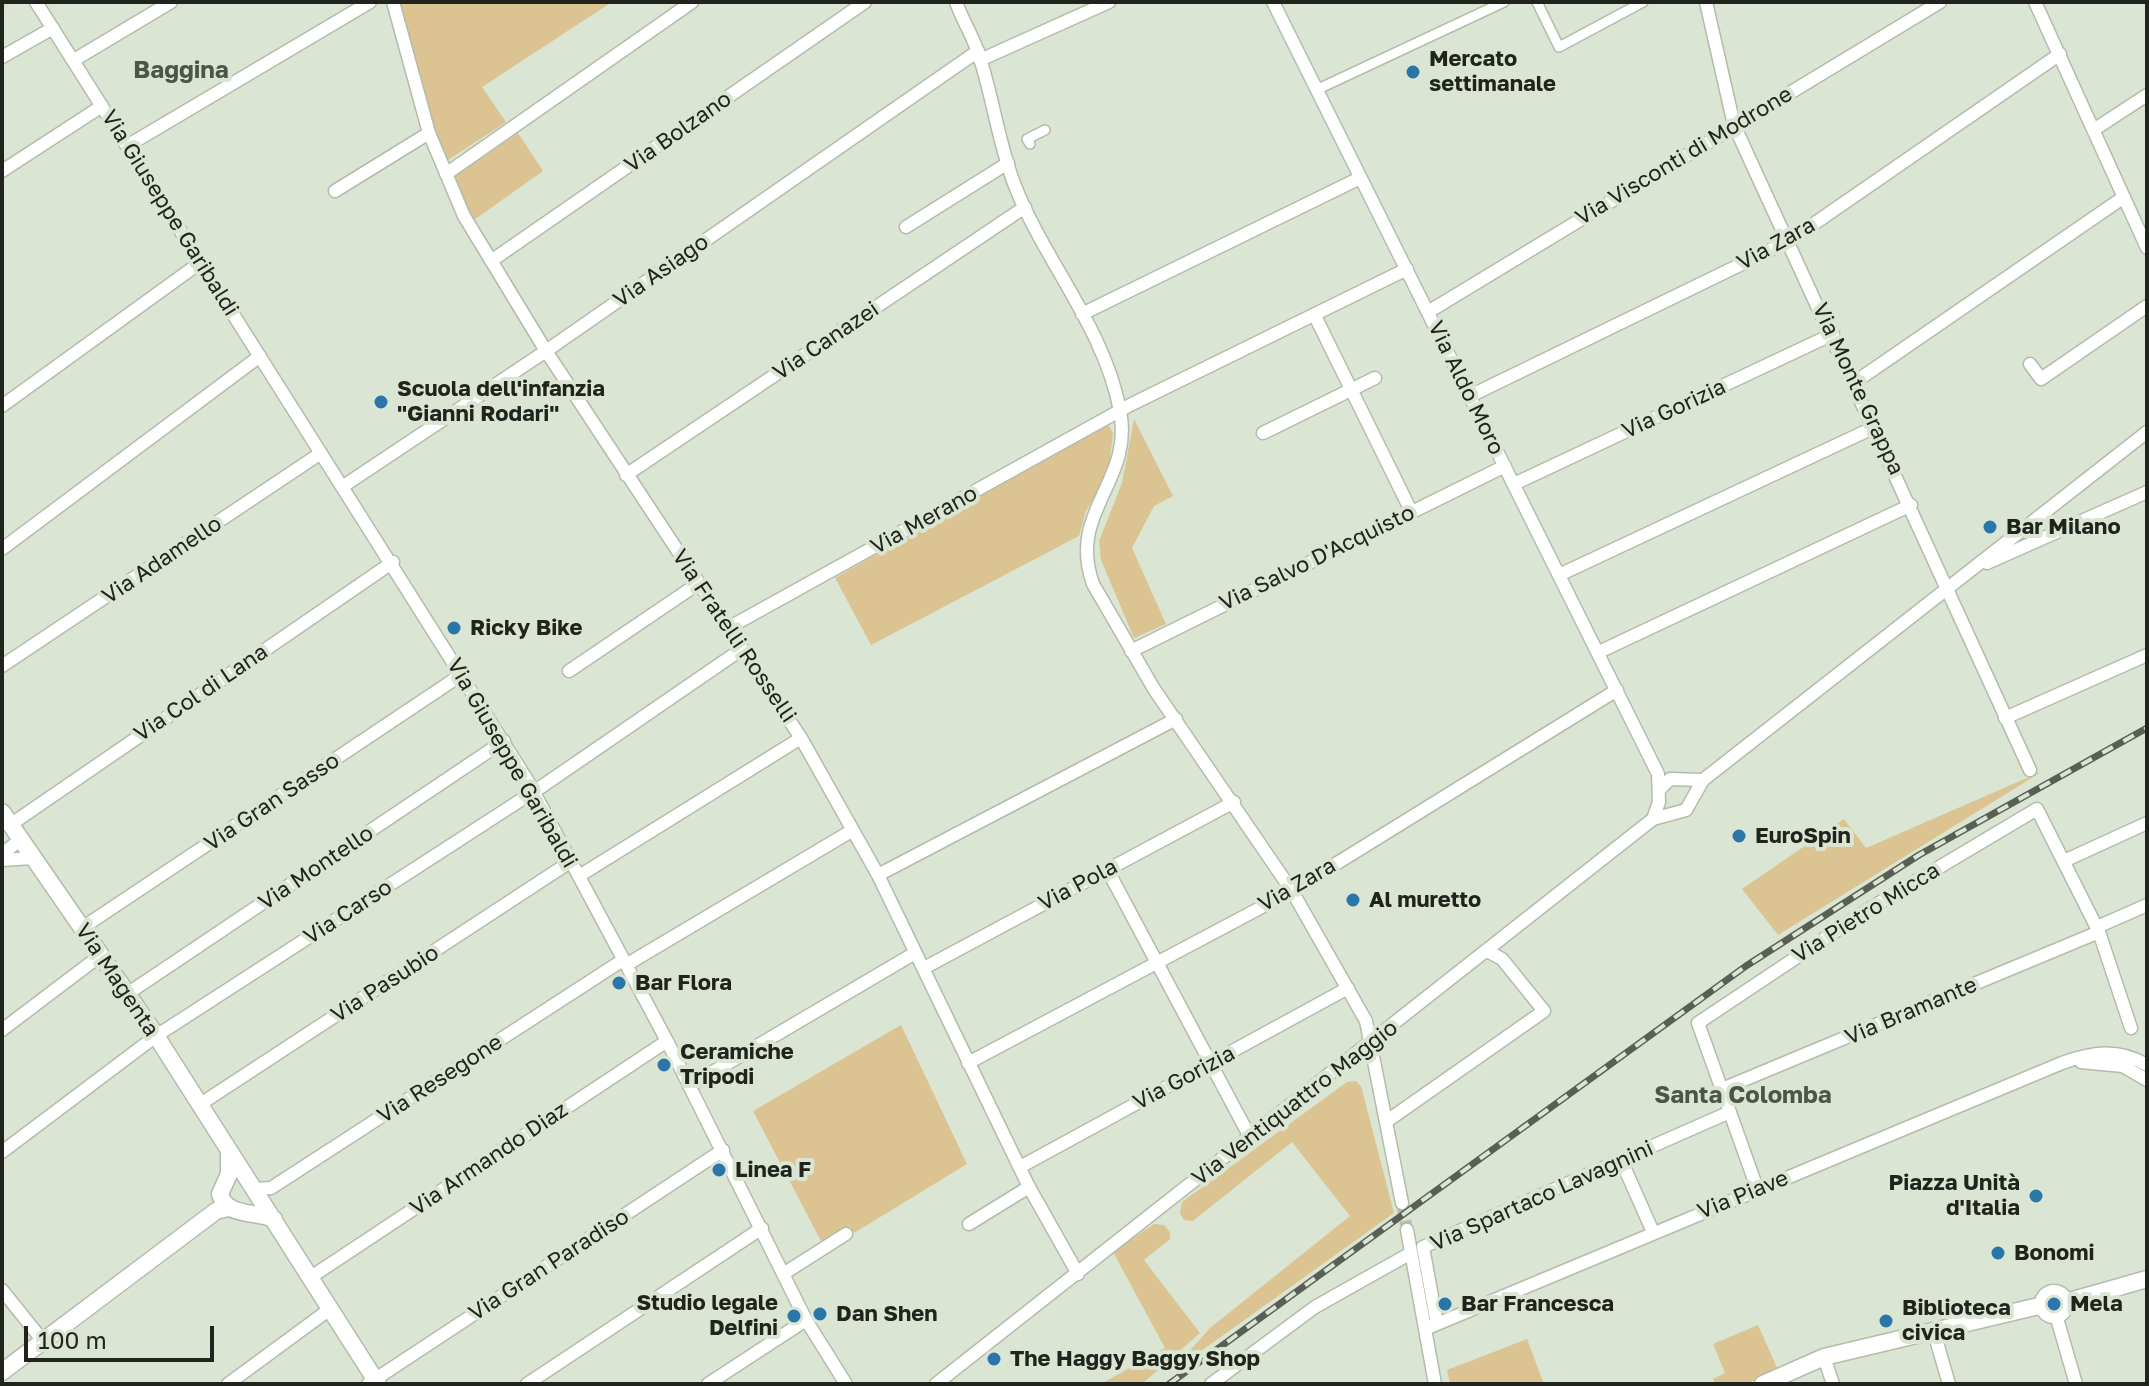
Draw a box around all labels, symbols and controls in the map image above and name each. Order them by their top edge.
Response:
place label: Mercato settimanale [1429,46,1556,98]
district label: Baggina [133,56,229,84]
marker: Mercato settimanale [1404,63,1422,81]
street label: Via Visconti di Modrone [1571,81,1797,231]
street label: Via Bolzano [620,86,736,178]
street label: Via Giuseppe Garibaldi [96,105,244,321]
street label: Via Zara [1732,212,1820,276]
street label: Via Asiago [608,229,714,313]
street label: Via Canazei [768,296,884,386]
street label: Via Monte Grappa [1807,299,1909,479]
street label: Via Aldo Moro [1422,317,1510,459]
street label: Via Gorizia [1618,374,1730,444]
place label: Scuola dell'infanzia "Gianni Rodari" [397,376,605,428]
marker: Scuola dell'infanzia "Gianni Rodari" [372,393,390,411]
street label: Via Merano [866,480,982,560]
street label: Via Salvo D'Acquisto [1215,499,1419,617]
street label: Via Adamello [97,510,227,610]
place label: Bar Milano [2006,514,2121,540]
marker: Bar Milano [1981,518,1999,536]
street label: Via Fratelli Rosselli [666,544,802,728]
place label: Ricky Bike [470,615,582,641]
marker: Ricky Bike [445,619,463,637]
street label: Via Col di Lana [129,639,273,747]
street label: Via Giuseppe Garibaldi [441,653,583,873]
street label: Via Gran Sasso [200,747,344,857]
street label: Via Montello [254,820,378,916]
place label: EuroSpin [1755,823,1851,849]
marker: EuroSpin [1730,827,1748,845]
street label: Via Zara [1254,852,1340,918]
street label: Via Pola [1034,853,1122,917]
street label: Via Pietro Micca [1787,857,1945,969]
street label: Via Carso [299,874,397,950]
place label: Al muretto [1369,887,1481,913]
marker: Al muretto [1344,891,1362,909]
street label: Via Magenta [70,918,164,1042]
street label: Via Pasubio [326,939,444,1029]
place label: Bar Flora [635,970,732,996]
street label: Via Bramante [1841,971,1981,1051]
marker: Bar Flora [610,974,628,992]
street label: Via Ventiquattro Maggio [1187,1014,1403,1192]
street label: Via Resegone [373,1029,507,1129]
place label: Ceramiche Tripodi [680,1039,794,1090]
street label: Via Gorizia [1129,1040,1239,1116]
marker: Ceramiche Tripodi [655,1056,673,1074]
district label: Santa Colomba [1654,1081,1832,1109]
street label: Via Armando Diaz [405,1096,573,1222]
street label: Via Spartaco Lavagnini [1427,1135,1657,1257]
place label: Linea F [735,1157,811,1183]
marker: Linea F [710,1161,728,1179]
street label: Via Piave [1694,1165,1792,1225]
place label: Piazza Unità d'Italia [1889,1170,2020,1222]
marker: Piazza Unità d'Italia [2027,1187,2045,1205]
street label: Via Gran Paradiso [464,1203,634,1327]
place label: Bonomi [2014,1240,2094,1266]
marker: Bonomi [1989,1244,2007,1262]
place label: Studio legale Delfini [637,1290,778,1342]
place label: Bar Francesca [1461,1291,1614,1317]
place label: Mela [2070,1291,2123,1317]
marker: Bar Francesca [1436,1295,1454,1313]
place label: Biblioteca civica [1902,1295,2011,1346]
marker: Mela [2045,1295,2063,1313]
place label: Dan Shen [836,1301,938,1327]
marker: Dan Shen [811,1305,829,1323]
marker: Studio legale Delfini [785,1307,803,1325]
scale bar [28,1310,218,1360]
marker: Biblioteca civica [1877,1312,1895,1330]
text: 100 m [38,1325,107,1354]
place label: The Haggy Baggy Shop [1010,1346,1260,1372]
marker: The Haggy Baggy Shop [985,1350,1003,1368]

